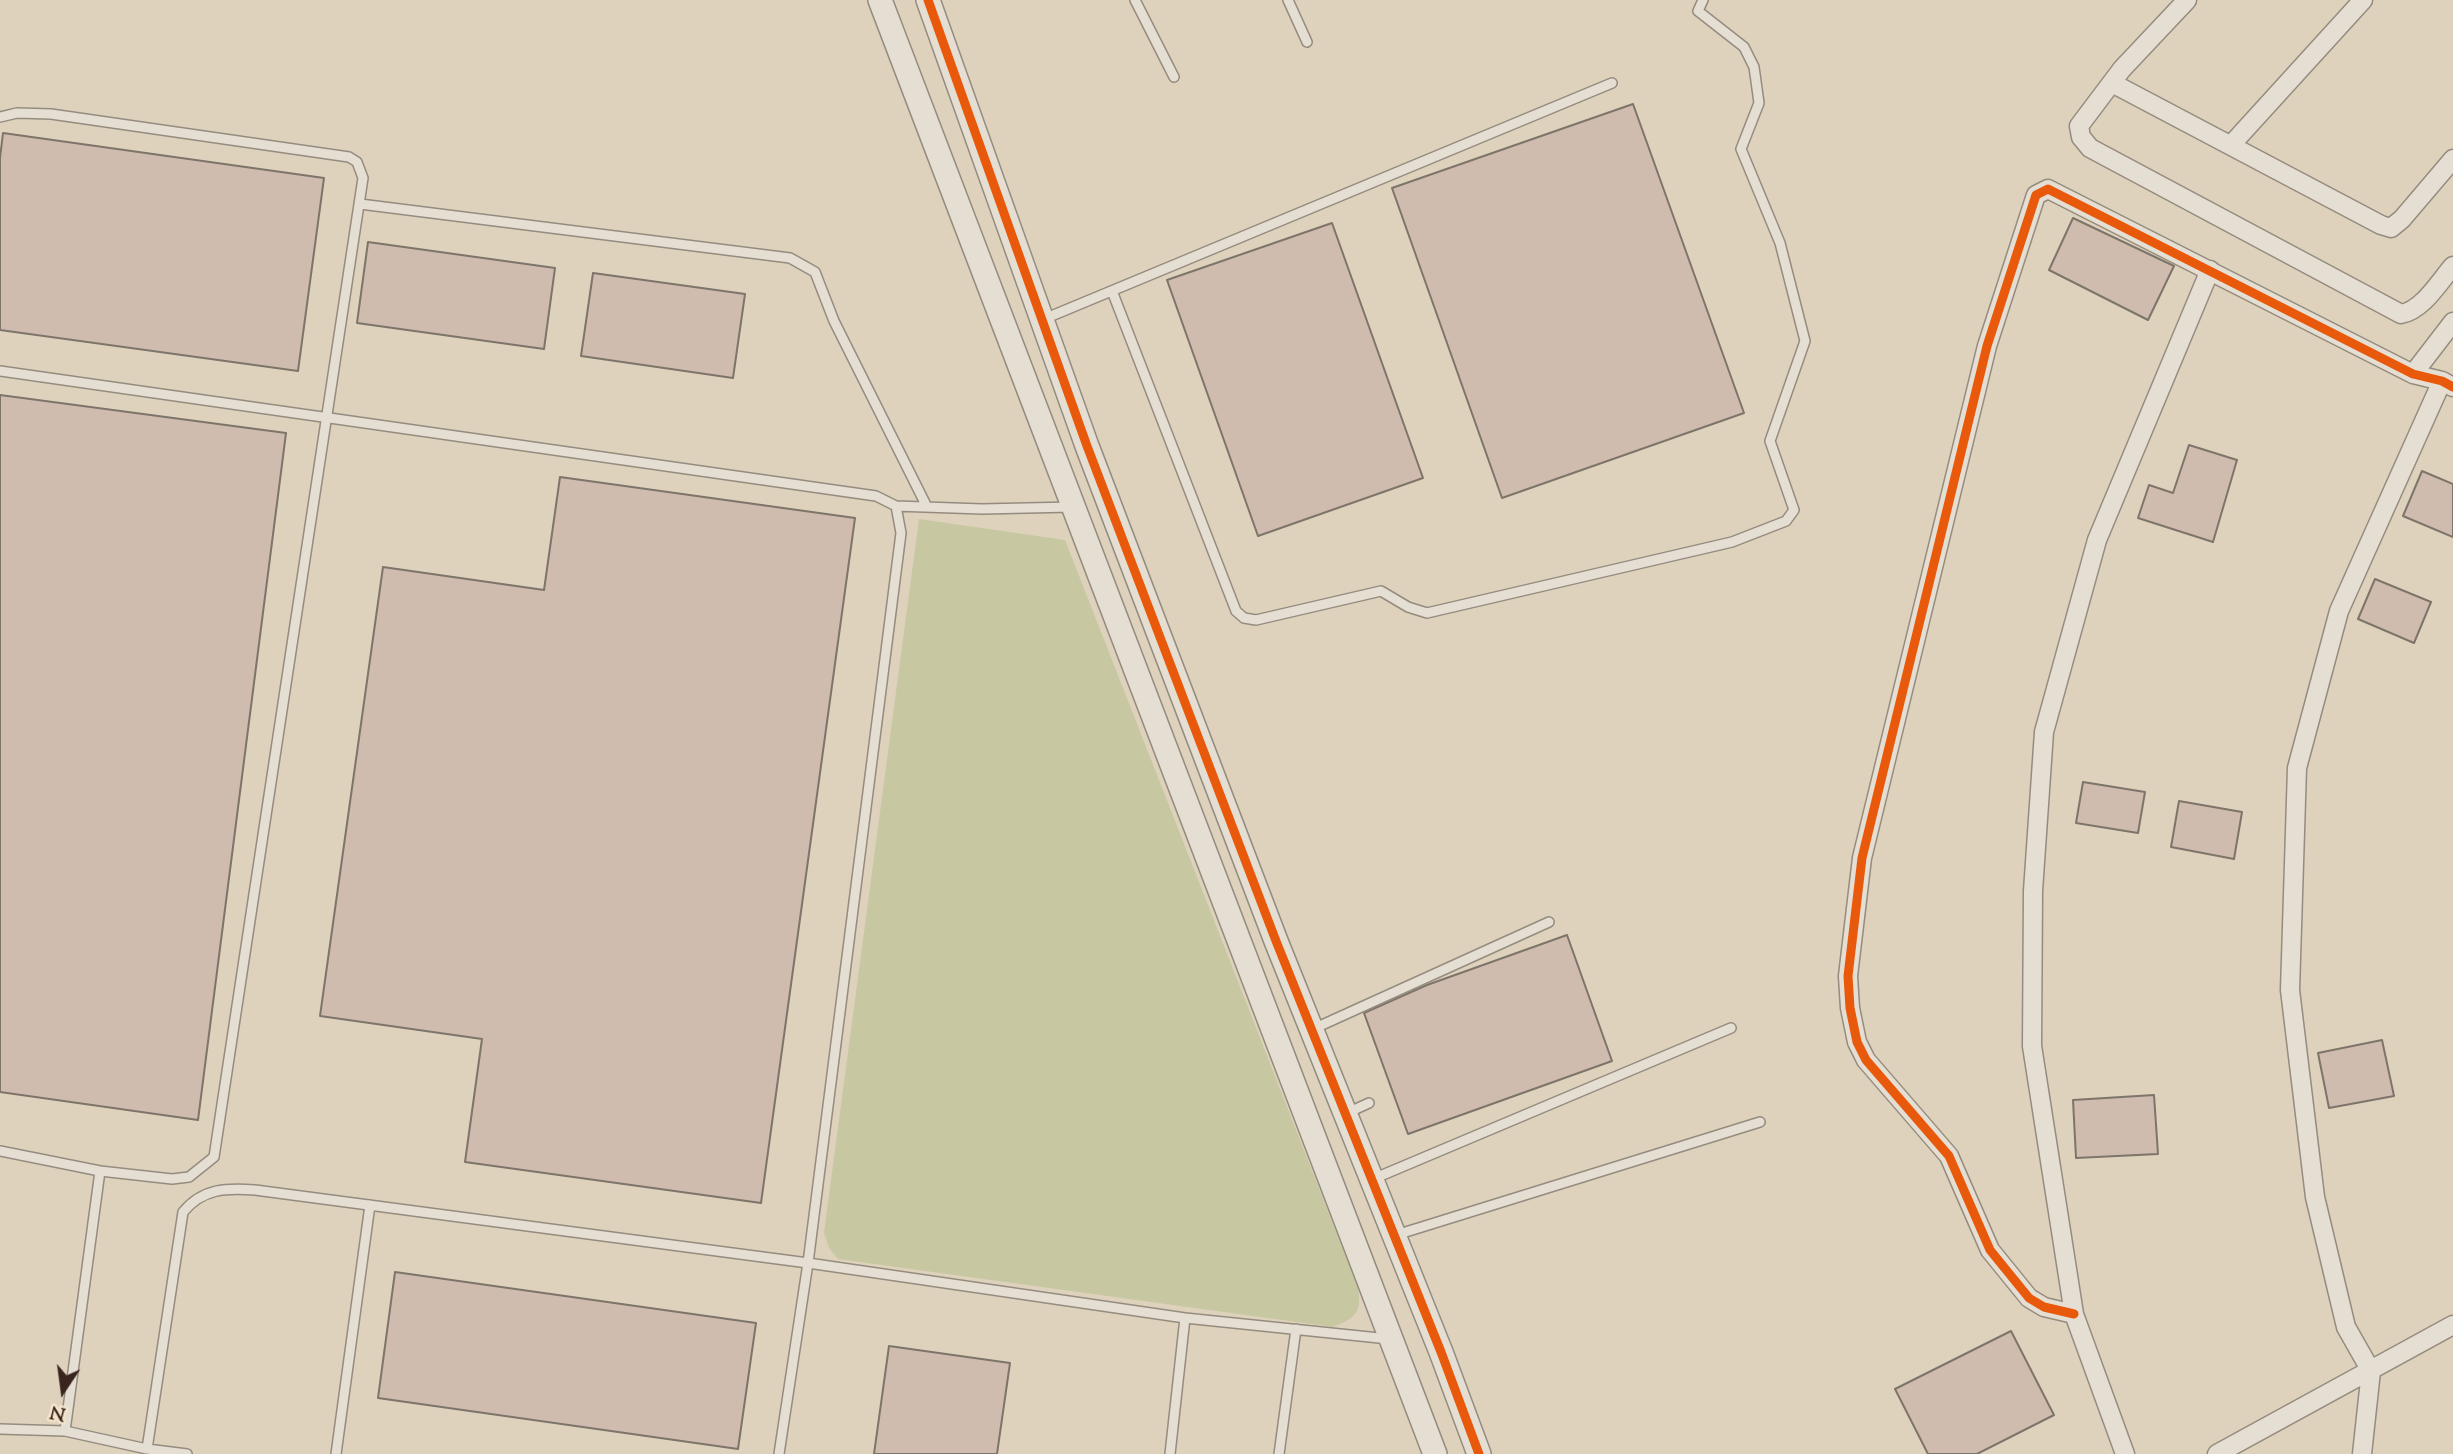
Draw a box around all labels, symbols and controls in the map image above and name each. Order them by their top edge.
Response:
north arrow [28,1356,98,1426]
text: N [48,1397,69,1427]

